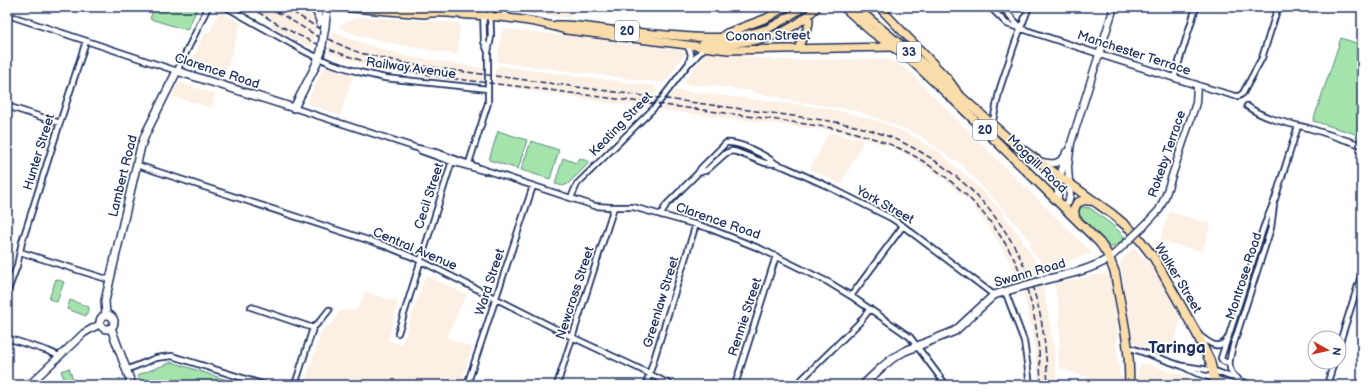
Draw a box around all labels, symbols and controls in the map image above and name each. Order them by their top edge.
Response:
road number: 20 [615,21,639,41]
street label: Coonan Street [725,27,811,45]
street label: Manchester Terrace [1075,27,1193,79]
road number: 33 [897,42,921,62]
street label: Clarence Road [172,50,262,92]
street label: Railway Avenue [365,54,457,82]
street label: Keating Street [586,88,656,160]
street label: Rokeby Terrace [1145,108,1189,200]
street label: Hunter Street [20,112,58,192]
road number: 20 [973,120,997,140]
street label: Moggill Road [1004,131,1070,197]
street label: Lambert Road [105,133,141,219]
street label: Cecil Street [411,161,447,231]
street label: York Street [852,182,917,227]
street label: Clarence Road [674,199,762,243]
street label: Central Avenue [370,224,460,274]
street label: Montrose Road [1222,230,1266,322]
street label: Walker Street [1151,240,1205,316]
street label: Newcross Street [552,245,598,341]
street label: Ward Street [472,247,508,317]
street label: Greenlaw Street [639,254,683,350]
street label: Swann Road [992,255,1068,291]
street label: Rennie Street [725,276,765,358]
north arrow [1307,330,1347,370]
district label: Taringa [1148,338,1206,358]
text: N [1329,346,1343,356]

